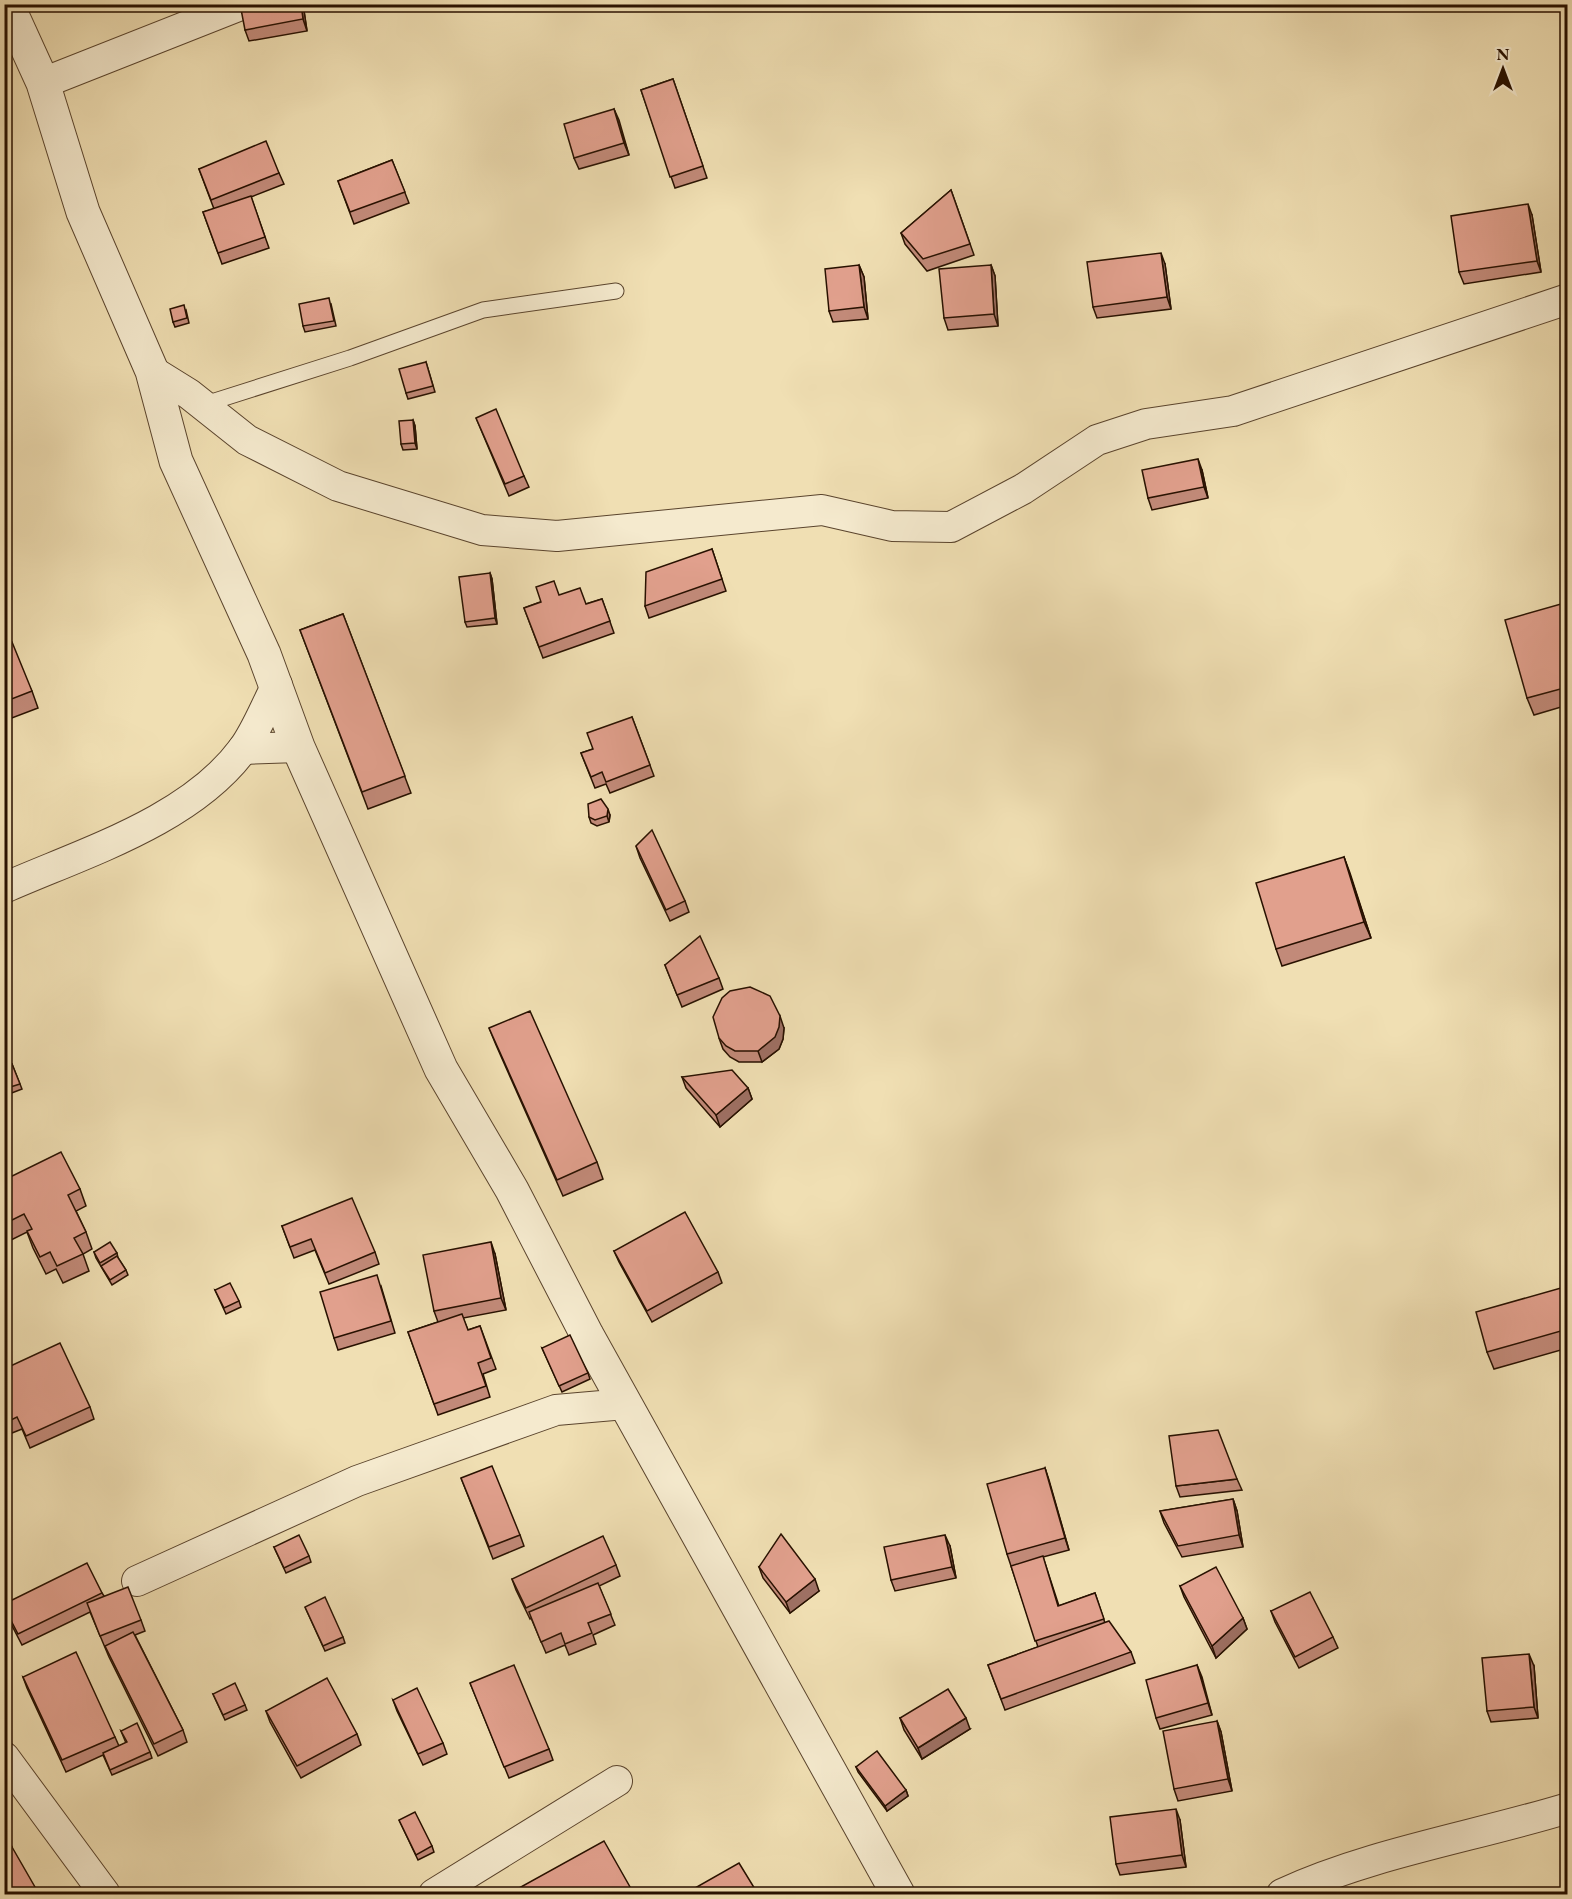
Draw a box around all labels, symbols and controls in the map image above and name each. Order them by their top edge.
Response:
north arrow [1473,39,1533,99]
text: N [1497,44,1510,65]

